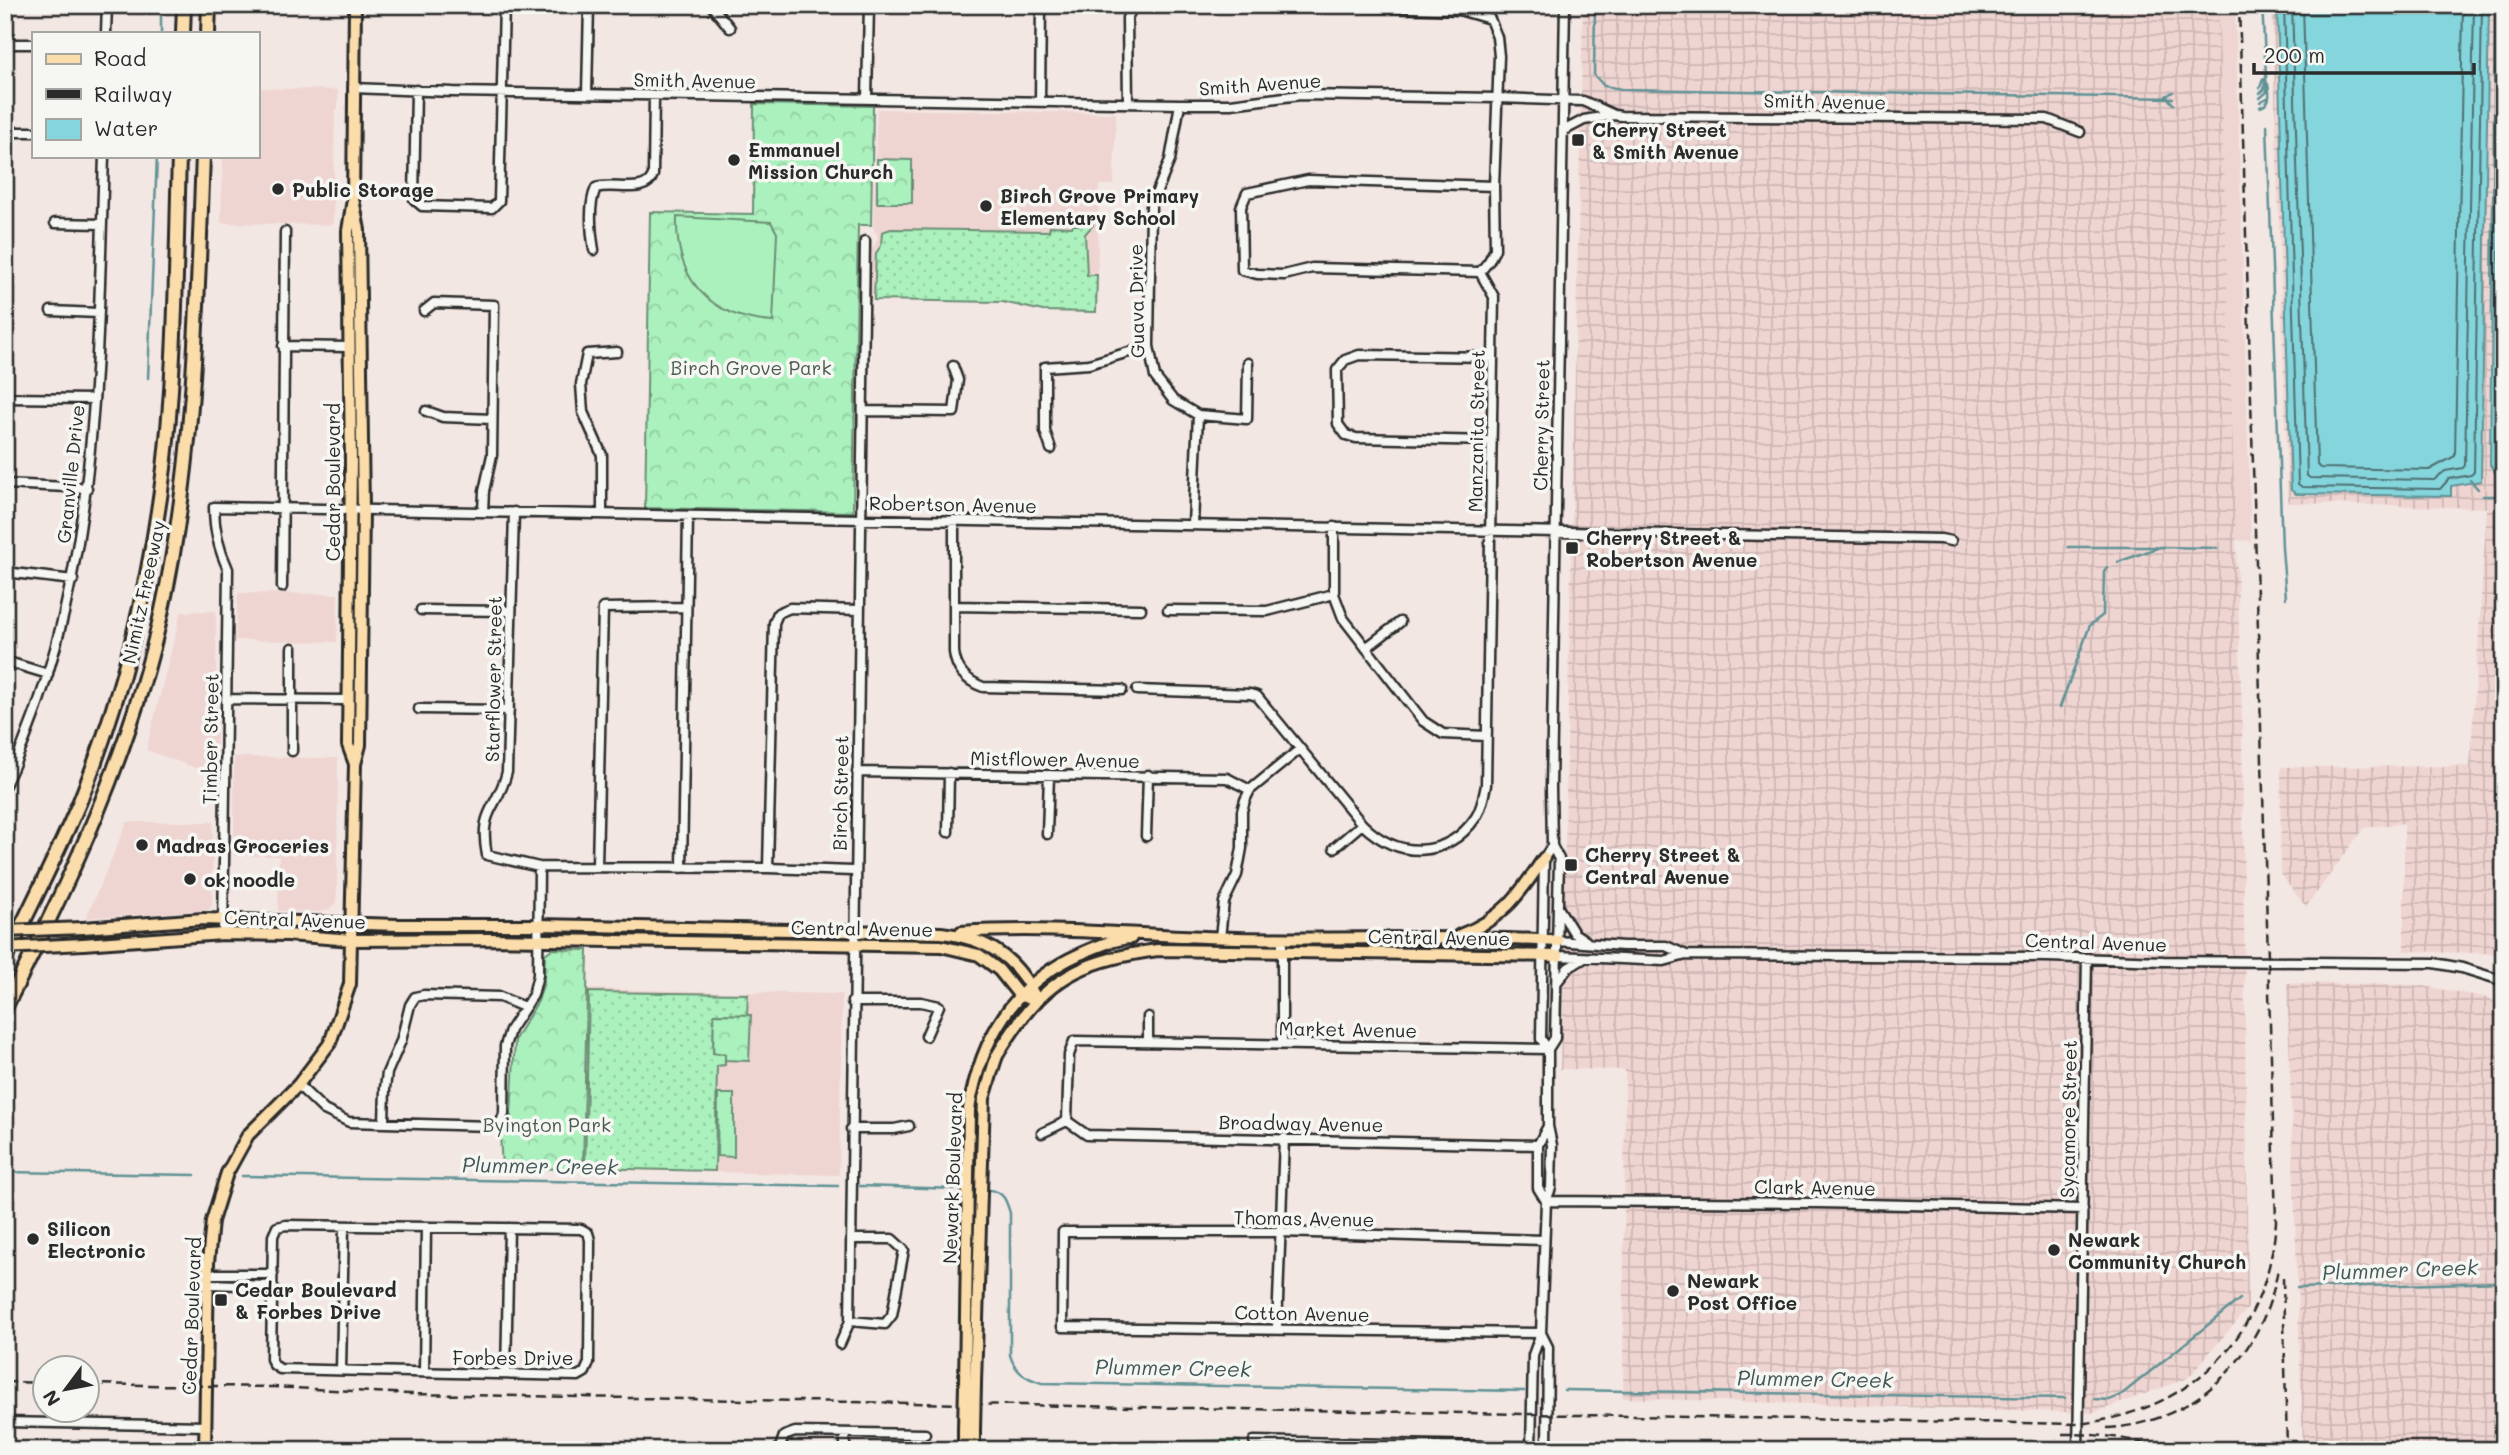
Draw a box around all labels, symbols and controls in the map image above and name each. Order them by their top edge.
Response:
legend [32,32,259,158]
scale bar [2254,32,2474,76]
text: 200 m [2264,41,2325,68]
text: Road [94,44,146,71]
street label: Smith Avenue [634,66,756,94]
street label: Smith Avenue [1198,67,1322,101]
text: Railway [94,80,173,107]
street label: Smith Avenue [1764,87,1886,115]
text: Water [94,114,158,141]
place label: Cherry Street & Smith Avenue [1592,117,1739,164]
marker: Cherry Street & Smith Avenue [1570,132,1586,148]
place label: Emmanuel Mission Church [748,137,893,184]
marker: Emmanuel Mission Church [726,152,742,168]
place label: Public Storage [292,177,434,202]
marker: Public Storage [270,181,286,197]
place label: Birch Grove Primary Elementary School [1000,183,1199,230]
marker: Birch Grove Primary Elementary School [978,198,994,214]
street label: Guava Drive [1123,244,1149,358]
street label: Manzanita Street [1462,349,1490,513]
park label: Birch Grove Park [671,355,831,380]
street label: Cherry Street [1527,359,1555,491]
street label: Granville Drive [50,403,90,545]
street label: Cedar Boulevard [320,403,345,561]
street label: Robertson Avenue [869,490,1037,518]
street label: Nimitz Freeway [116,518,170,666]
place label: Cherry Street & Robertson Avenue [1586,525,1757,572]
marker: Cherry Street & Robertson Avenue [1564,540,1580,556]
street label: Starflower Street [479,596,507,762]
street label: Timber Street [196,673,224,805]
street label: Birch Street [826,735,854,851]
street label: Mistflower Avenue [970,745,1140,773]
place label: Madras Groceries [156,833,329,858]
marker: Madras Groceries [134,837,150,853]
place label: Cherry Street & Central Avenue [1585,842,1741,889]
marker: Cherry Street & Central Avenue [1563,857,1579,873]
place label: ok noodle [204,867,295,892]
marker: ok noodle [182,871,198,887]
street label: Central Avenue [224,904,366,934]
street label: Central Avenue [791,914,933,942]
street label: Central Avenue [1368,923,1510,951]
street label: Central Avenue [2025,927,2167,957]
street label: Market Avenue [1279,1015,1417,1043]
street label: Sycamore Street [2054,1040,2082,1198]
street label: Newark Boulevard [937,1092,967,1264]
street label: Broadway Avenue [1218,1109,1384,1137]
park label: Byington Park [483,1112,611,1137]
water label: Plummer Creek [462,1150,619,1180]
street label: Clark Avenue [1754,1173,1876,1201]
street label: Thomas Avenue [1233,1204,1375,1232]
place label: Silicon Electronic [47,1216,146,1263]
place label: Newark Community Church [2068,1227,2246,1274]
marker: Silicon Electronic [25,1231,41,1247]
street label: Cedar Boulevard [176,1236,206,1396]
marker: Newark Community Church [2046,1242,2062,1258]
water label: Plummer Creek [2322,1253,2479,1285]
place label: Newark Post Office [1687,1268,1797,1315]
place label: Cedar Boulevard & Forbes Drive [235,1277,396,1324]
marker: Newark Post Office [1665,1283,1681,1299]
marker: Cedar Boulevard & Forbes Drive [213,1292,229,1308]
street label: Cotton Avenue [1234,1299,1370,1327]
street label: Forbes Drive [453,1345,573,1370]
water label: Plummer Creek [1095,1352,1252,1382]
north arrow [32,1354,102,1424]
water label: Plummer Creek [1737,1363,1894,1393]
text: N [37,1386,66,1411]

